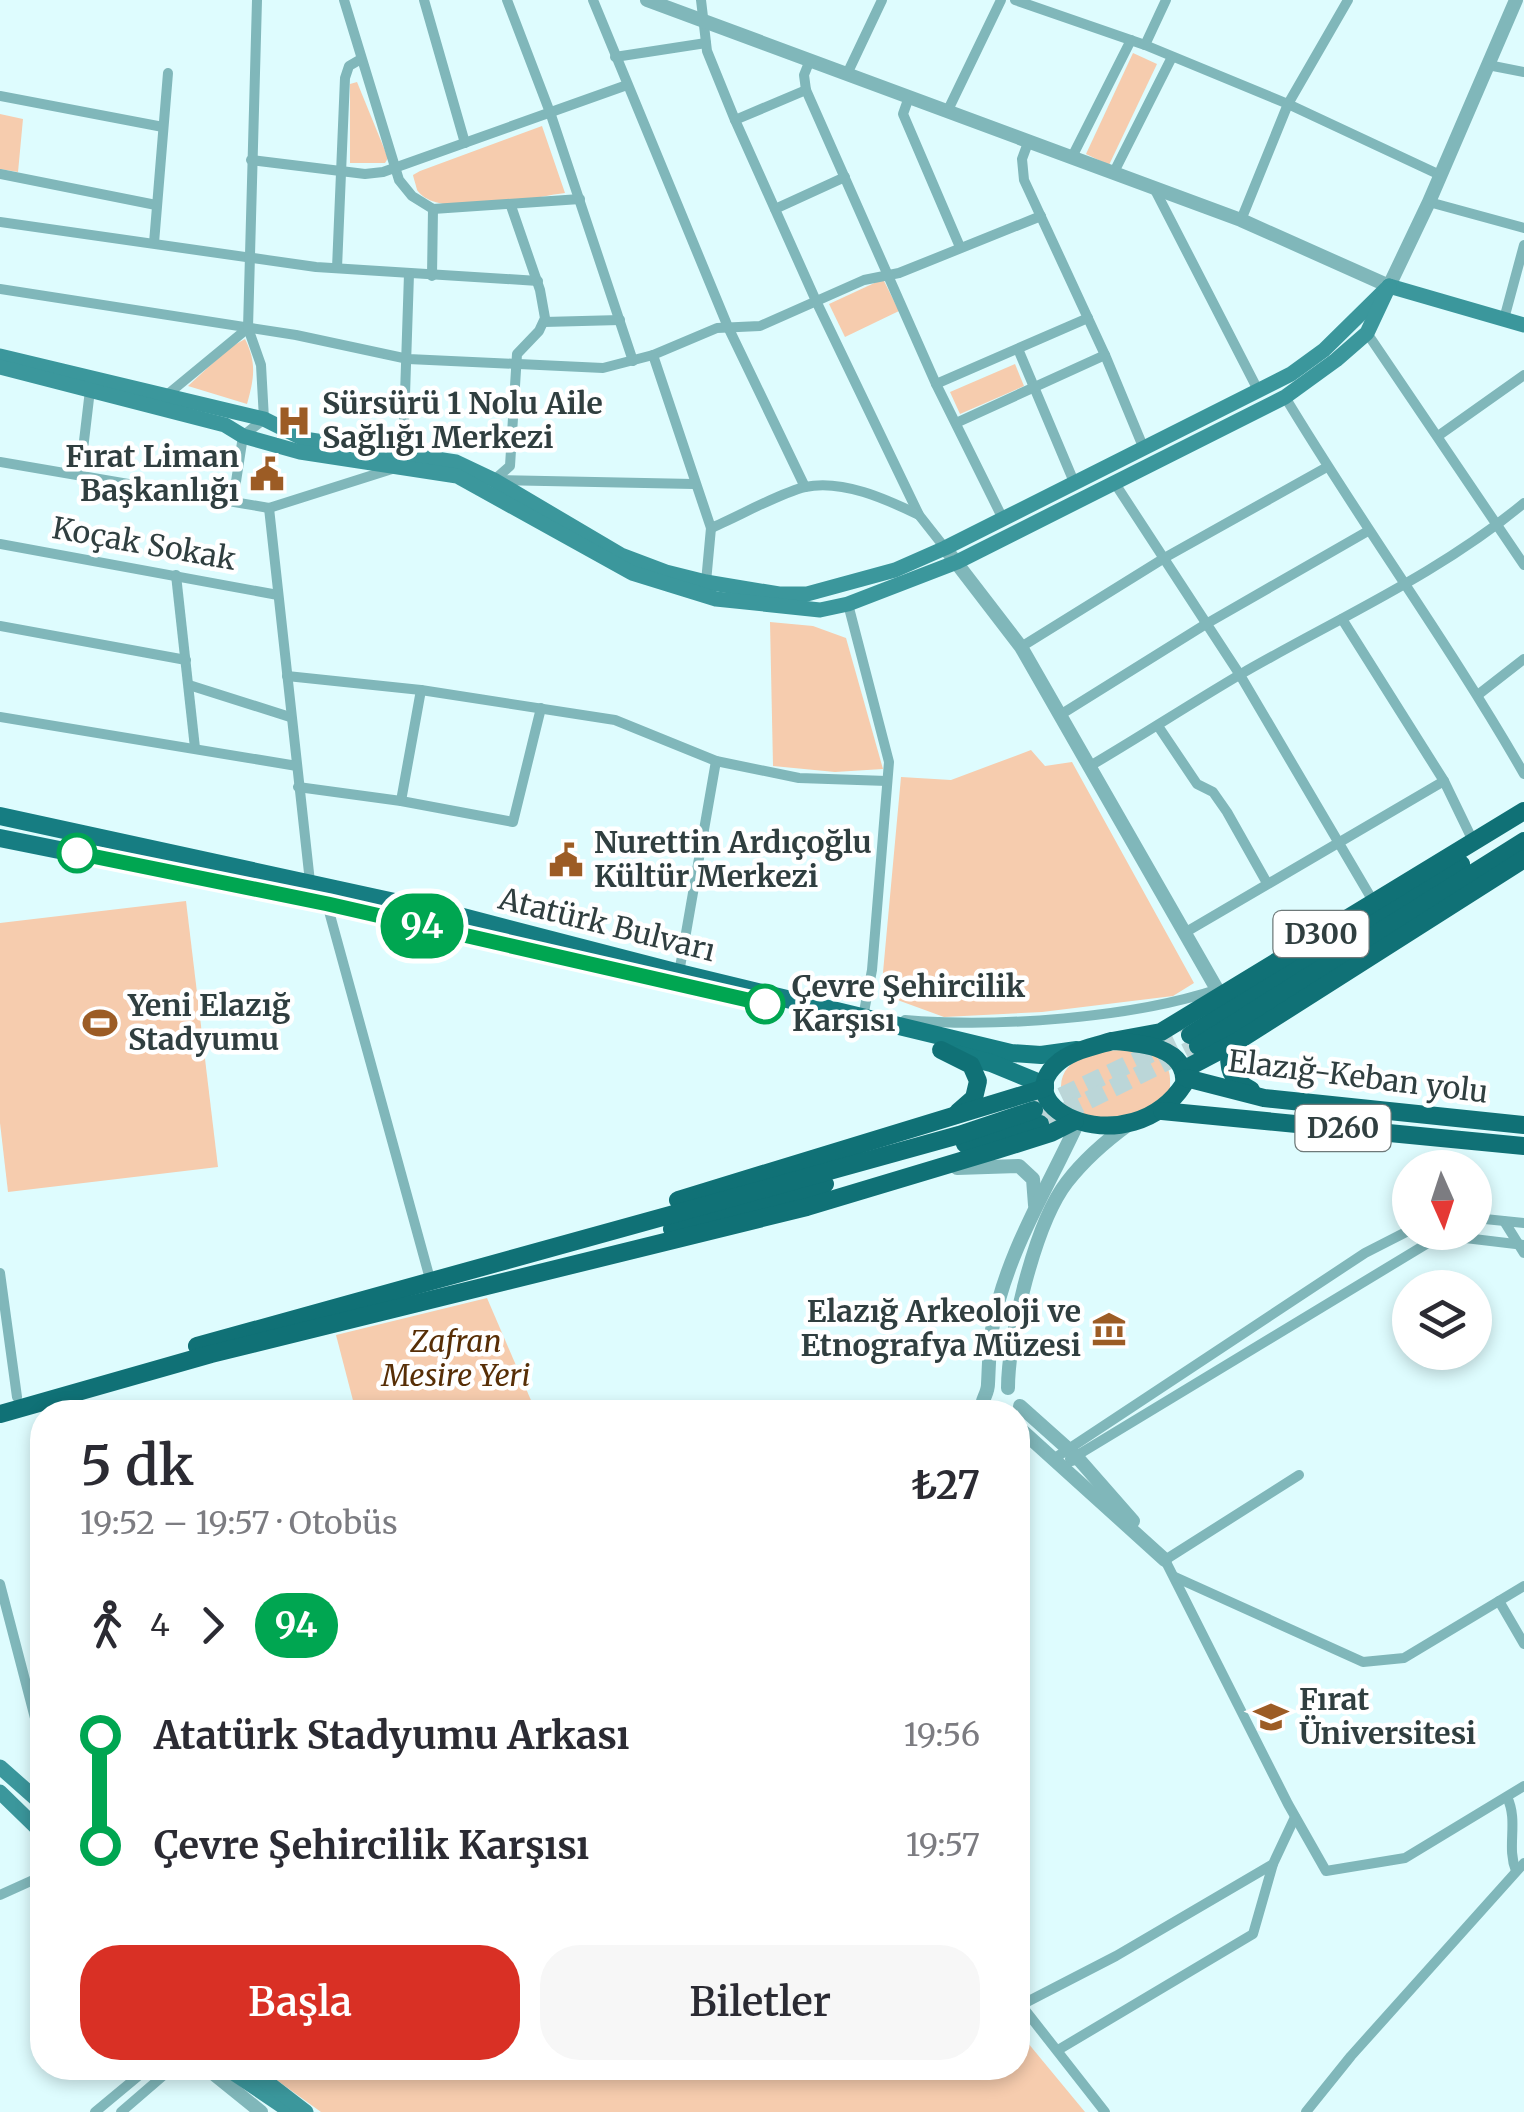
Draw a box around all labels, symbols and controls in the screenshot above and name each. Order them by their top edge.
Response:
place label: Sürsürü 1 Nolu Aile Sağlığı Merkezi [322,384,603,456]
hospital icon: Sürsürü 1 Nolu Aile Sağlığı Merkezi [275,402,313,440]
place label: Fırat Liman Başkanlığı [65,437,239,509]
public building icon: Fırat Liman Başkanlığı [248,455,286,493]
street label: Koçak Sokak [49,508,239,578]
place label: Nurettin Ardıçoğlu Kültür Merkezi [594,823,872,895]
unlabelled marker [58,834,96,872]
public building icon: Nurettin Ardıçoğlu Kültür Merkezi [547,841,585,879]
street label: Atatürk Bulvarı [494,879,719,969]
line badge: 94 [377,894,467,958]
text: 94 [401,904,443,948]
road number: D300 [1274,911,1368,957]
place label: Çevre Şehircilik Karşısı [792,967,1026,1039]
marker: Çevre Şehircilik Karşısı [746,985,784,1023]
place label: Yeni Elazığ Stadyumu [127,986,291,1058]
sports icon: Yeni Elazığ Stadyumu [81,1004,119,1042]
street label: Elazığ-Keban yolu [1226,1041,1490,1111]
road number: D260 [1296,1105,1390,1151]
north arrow [1392,1150,1492,1250]
map controls [1392,1150,1492,1370]
button: layers [1392,1270,1492,1370]
place label: Elazığ Arkeoloji ve Etnografya Müzesi [801,1292,1081,1364]
museum icon: Elazığ Arkeoloji ve Etnografya Müzesi [1090,1310,1128,1348]
park label: Zafran Mesire Yeri [380,1322,530,1394]
text: 5 dk [80,1431,194,1500]
text: ₺27 [911,1462,980,1509]
text: 19:52 – 19:57 · Otobüs [80,1503,398,1543]
icon: walk [80,1598,135,1653]
icon: forward [185,1598,240,1653]
text: 94 [275,1603,318,1647]
text: 4 [150,1605,170,1645]
place label: Fırat Üniversitesi [1299,1680,1476,1752]
school or university icon: Fırat Üniversitesi [1252,1698,1290,1736]
text: Atatürk Stadyumu Arkası [154,1712,629,1759]
text: 19:56 [904,1715,980,1755]
text: Çevre Şehircilik Karşısı [154,1822,589,1869]
text: 19:57 [906,1825,980,1865]
button: Başla [80,1945,520,2060]
button: Biletler [540,1945,980,2060]

